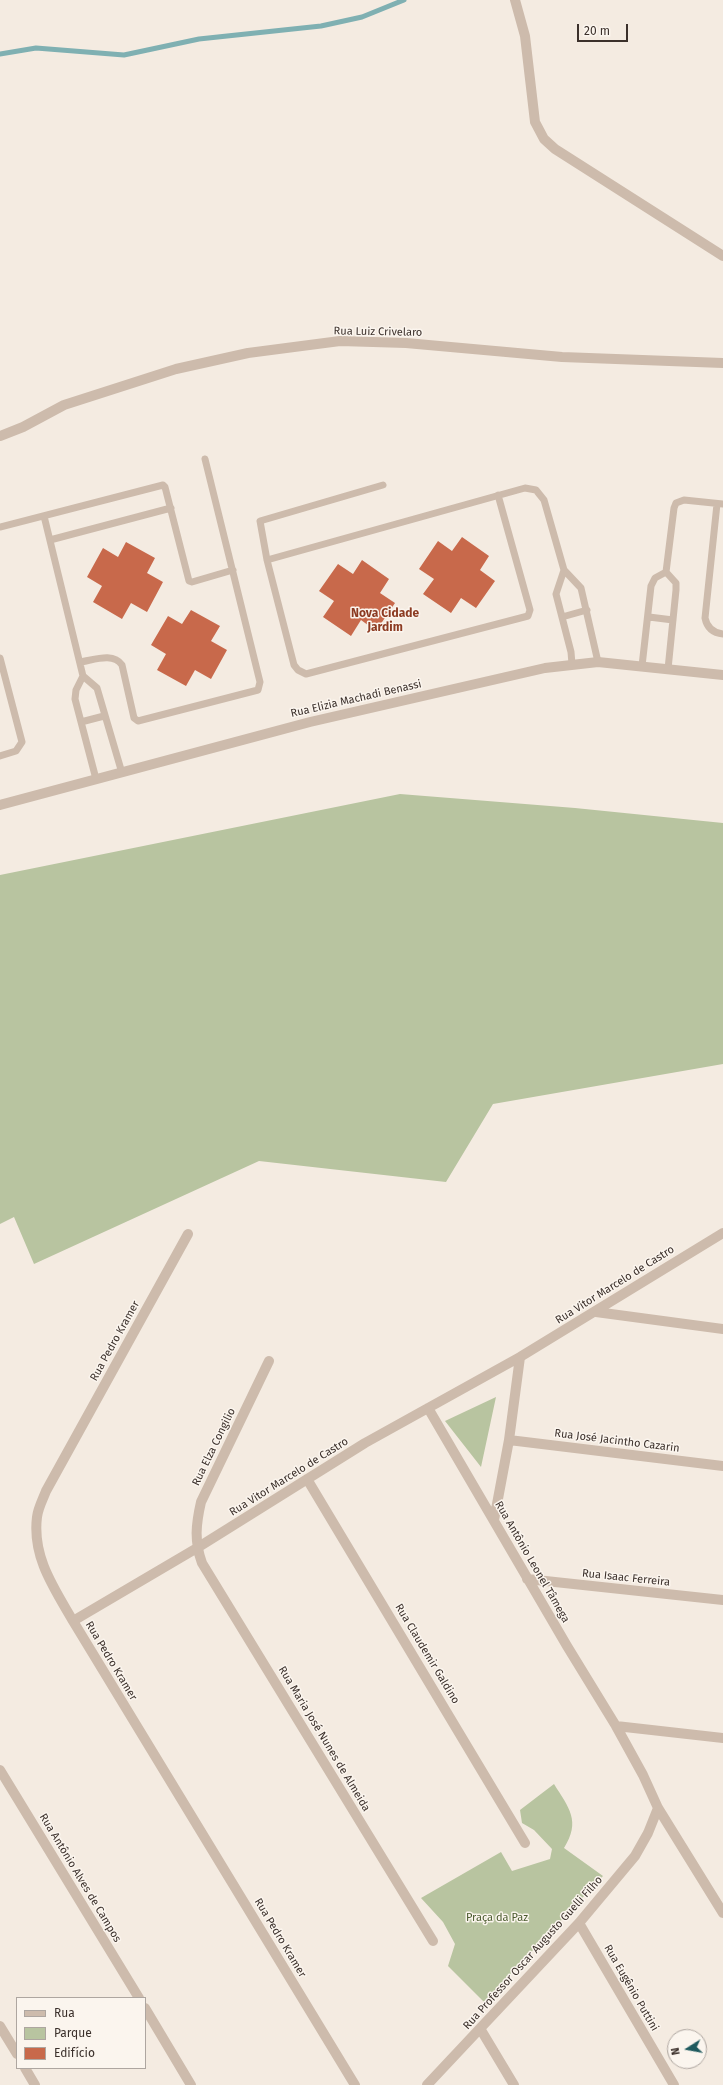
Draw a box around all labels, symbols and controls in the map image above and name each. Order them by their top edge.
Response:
scale bar [579,16,630,42]
text: 20 m [584,24,610,38]
street label: Rua Luiz Crivelaro [334,325,422,339]
district label: Nova Cidade Jardim [351,607,419,635]
street label: Rua Elizia Machadi Benassi [289,677,423,721]
street label: Rua Vitor Marcelo de Castro [553,1243,677,1327]
street label: Rua Pedro Kramer [87,1299,143,1383]
street label: Rua Elza Congilio [189,1406,239,1488]
street label: Rua José Jacintho Cazarin [554,1427,680,1455]
street label: Rua Vitor Marcelo de Castro [227,1435,351,1519]
street label: Rua Antônio Leonel Tâmega [492,1499,572,1625]
street label: Rua Isaac Ferreira [581,1567,671,1589]
street label: Rua Claudemir Galdino [392,1602,462,1706]
street label: Rua Pedro Kramer [82,1619,140,1703]
street label: Rua Maria José Nunes de Almeida [275,1664,373,1814]
street label: Rua Antônio Alves de Campos [36,1811,124,1945]
street label: Rua Professor Oscar Augusto Guelli Filho [461,1874,605,2032]
street label: Rua Pedro Kramer [251,1896,309,1980]
park label: Praça da Paz [466,1911,528,1925]
street label: Rua Eugênio Puttini [601,1942,661,2034]
legend [16,1997,146,2069]
text: Rua [54,2006,75,2020]
text: Parque [54,2026,92,2040]
north arrow [667,2029,707,2069]
text: Edifício [54,2046,95,2060]
text: N [669,2046,683,2056]

